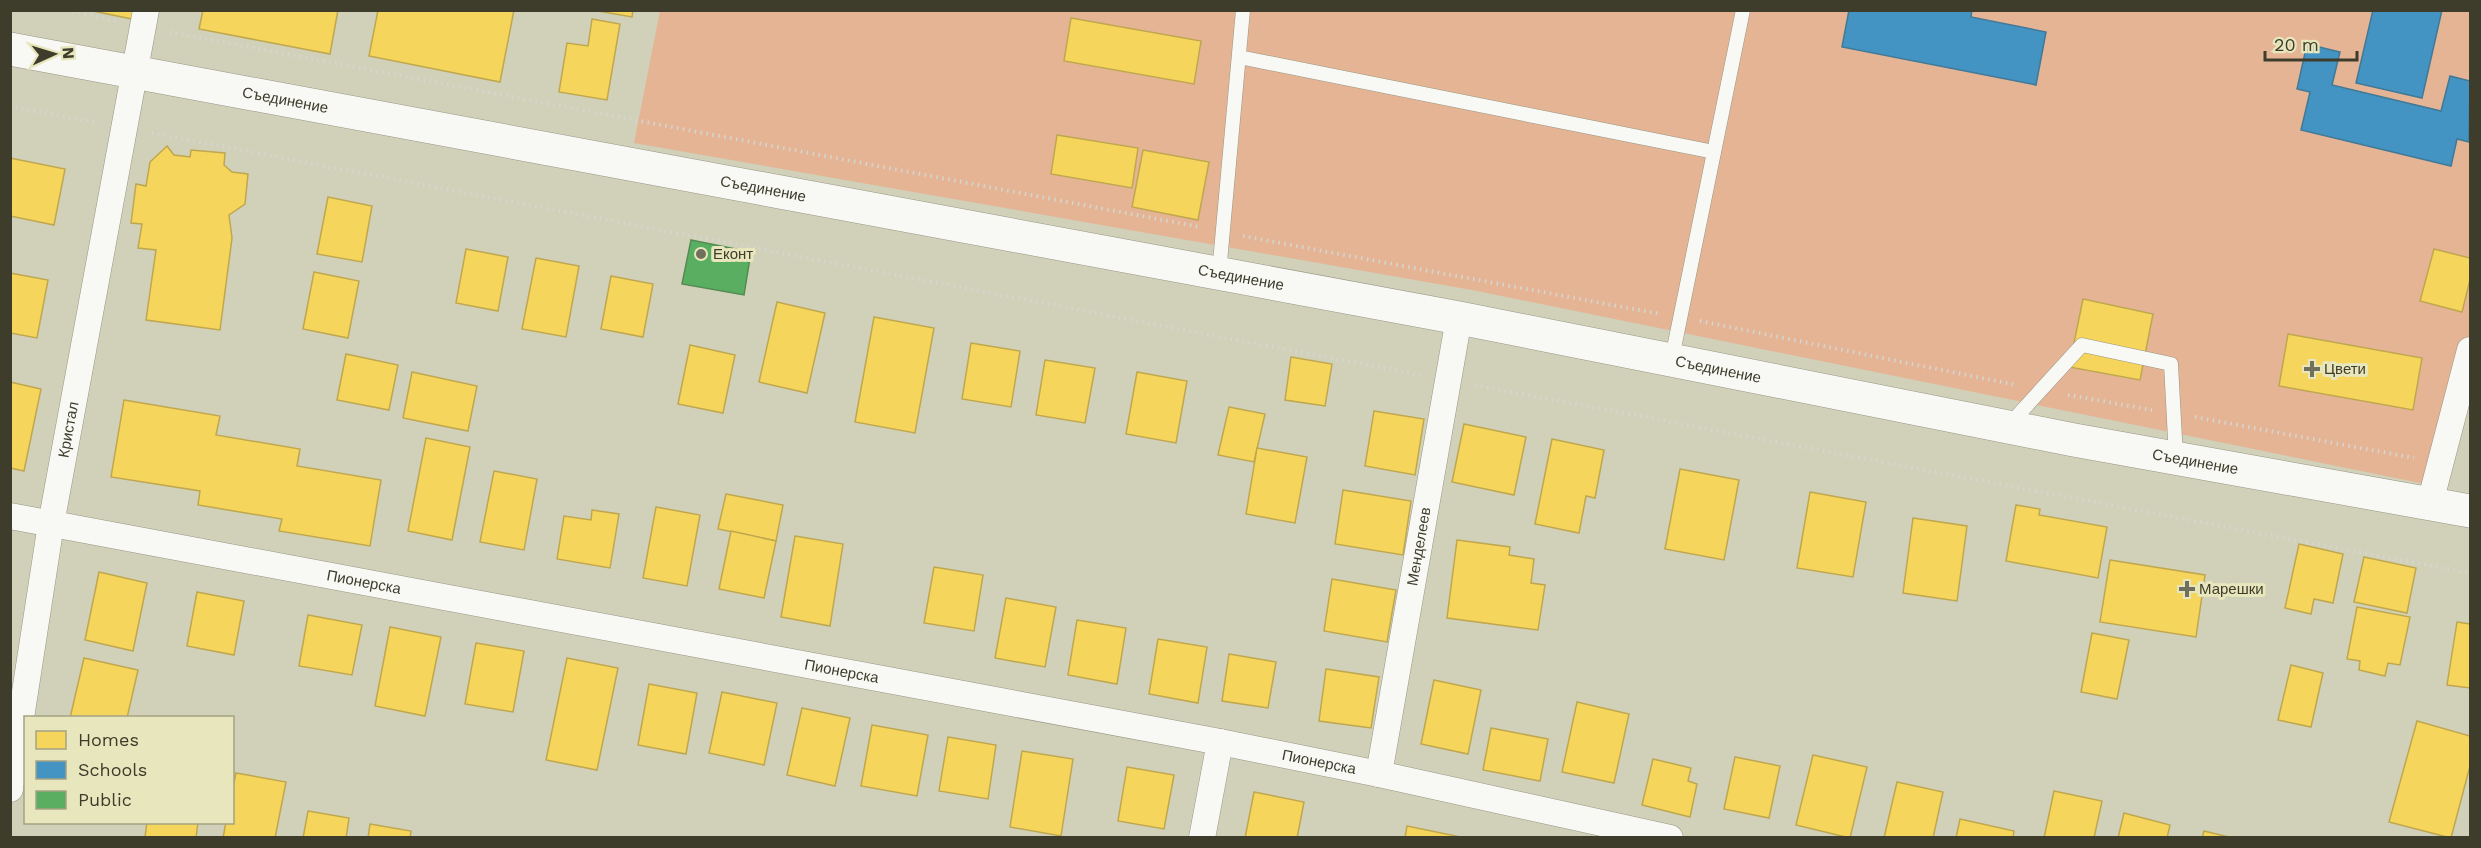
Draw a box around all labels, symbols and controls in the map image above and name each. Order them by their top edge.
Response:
north arrow [24,24,84,84]
scale bar [2265,24,2356,62]
text: 20 m [2274,34,2319,55]
text: N [59,46,78,60]
street label: Съединение [241,83,330,117]
street label: Съединение [719,172,808,206]
place label: Еконт [713,245,753,263]
marker: Еконт [694,247,708,261]
street label: Съединение [1197,261,1285,294]
street label: Съединение [1674,352,1763,387]
place label: Цвети [2324,360,2366,378]
marker: Цвети [2305,362,2319,376]
street label: Кристал [54,400,82,459]
street label: Съединение [2151,445,2240,478]
street label: Менделеев [1403,506,1435,587]
street label: Пионерска [325,566,403,598]
place label: Марешки [2199,580,2264,598]
marker: Марешки [2180,582,2194,596]
street label: Пионерска [803,656,881,687]
legend [24,716,234,824]
text: Homes [78,729,139,750]
street label: Пионерска [1280,746,1358,778]
text: Schools [78,759,147,780]
text: Public [78,789,132,810]

